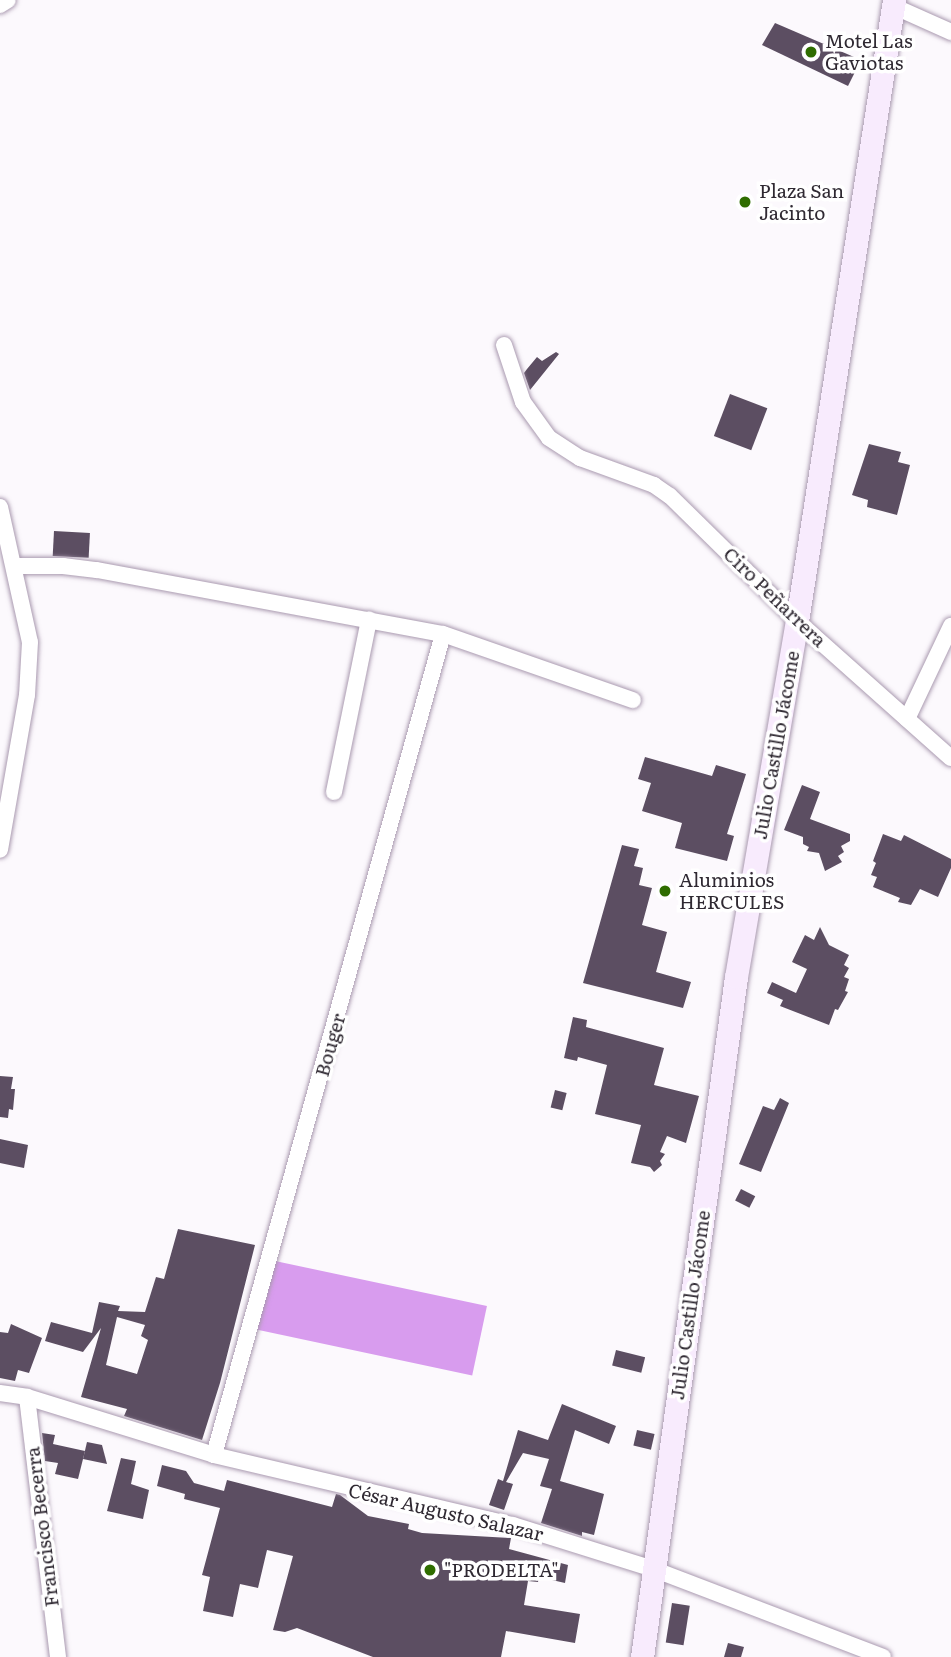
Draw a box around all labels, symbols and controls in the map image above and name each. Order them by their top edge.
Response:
place label: Motel Las Gaviotas [825,30,913,74]
marker: Motel Las Gaviotas [803,44,819,60]
place label: Plaza San Jacinto [759,180,844,224]
marker: Plaza San Jacinto [737,194,753,210]
street label: Ciro Peñarrera [719,542,831,652]
street label: Julio Castillo Jácome [748,649,804,841]
place label: Aluminios HERCULES [679,869,784,913]
marker: Aluminios HERCULES [657,883,673,899]
street label: Bouger [310,1011,350,1079]
street label: Julio Castillo Jácome [665,1209,715,1401]
street label: Francisco Becerra [21,1446,63,1608]
street label: César Augusto Salazar [346,1478,546,1546]
place label: "PRODELTA" [444,1559,558,1581]
marker: "PRODELTA" [422,1562,438,1578]

